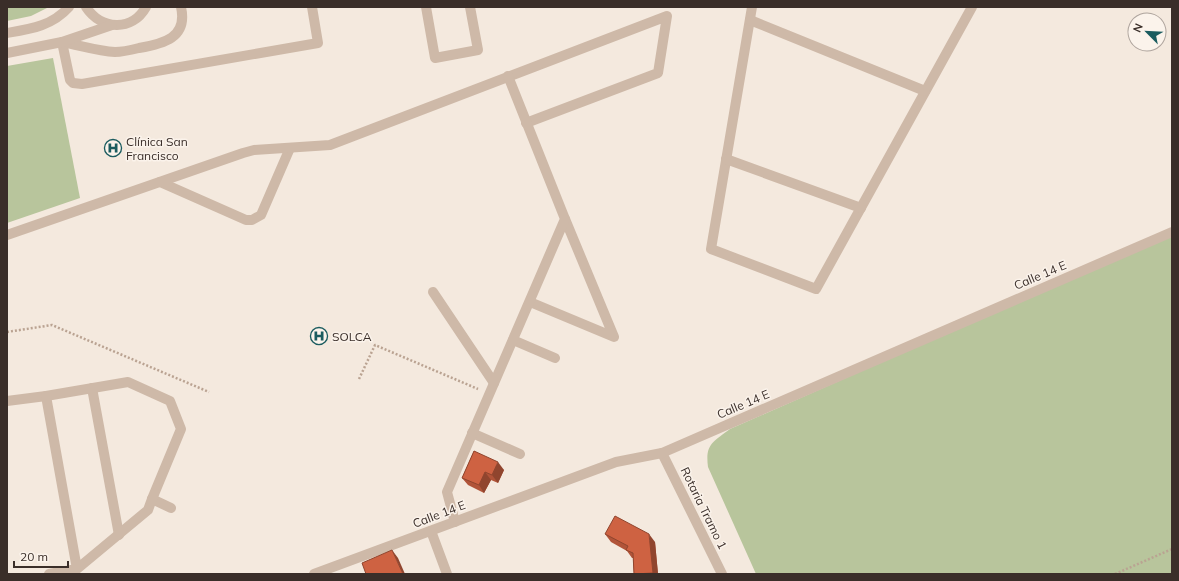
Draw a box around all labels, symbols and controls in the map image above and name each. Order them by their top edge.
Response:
north arrow [1127,12,1167,52]
text: N [1130,21,1146,35]
place label: Clínica San Francisco [126,134,188,163]
hospital icon: Clínica San Francisco [103,138,123,158]
street label: Calle 14 E [1012,257,1068,293]
hospital icon: SOLCA [309,326,329,346]
place label: SOLCA [332,329,372,344]
street label: Calle 14 E [715,386,771,422]
street label: Rotaria Tramo 1 [678,465,730,551]
street label: Calle 14 E [411,497,467,531]
scale bar [14,543,68,569]
text: 20 m [20,549,48,564]

